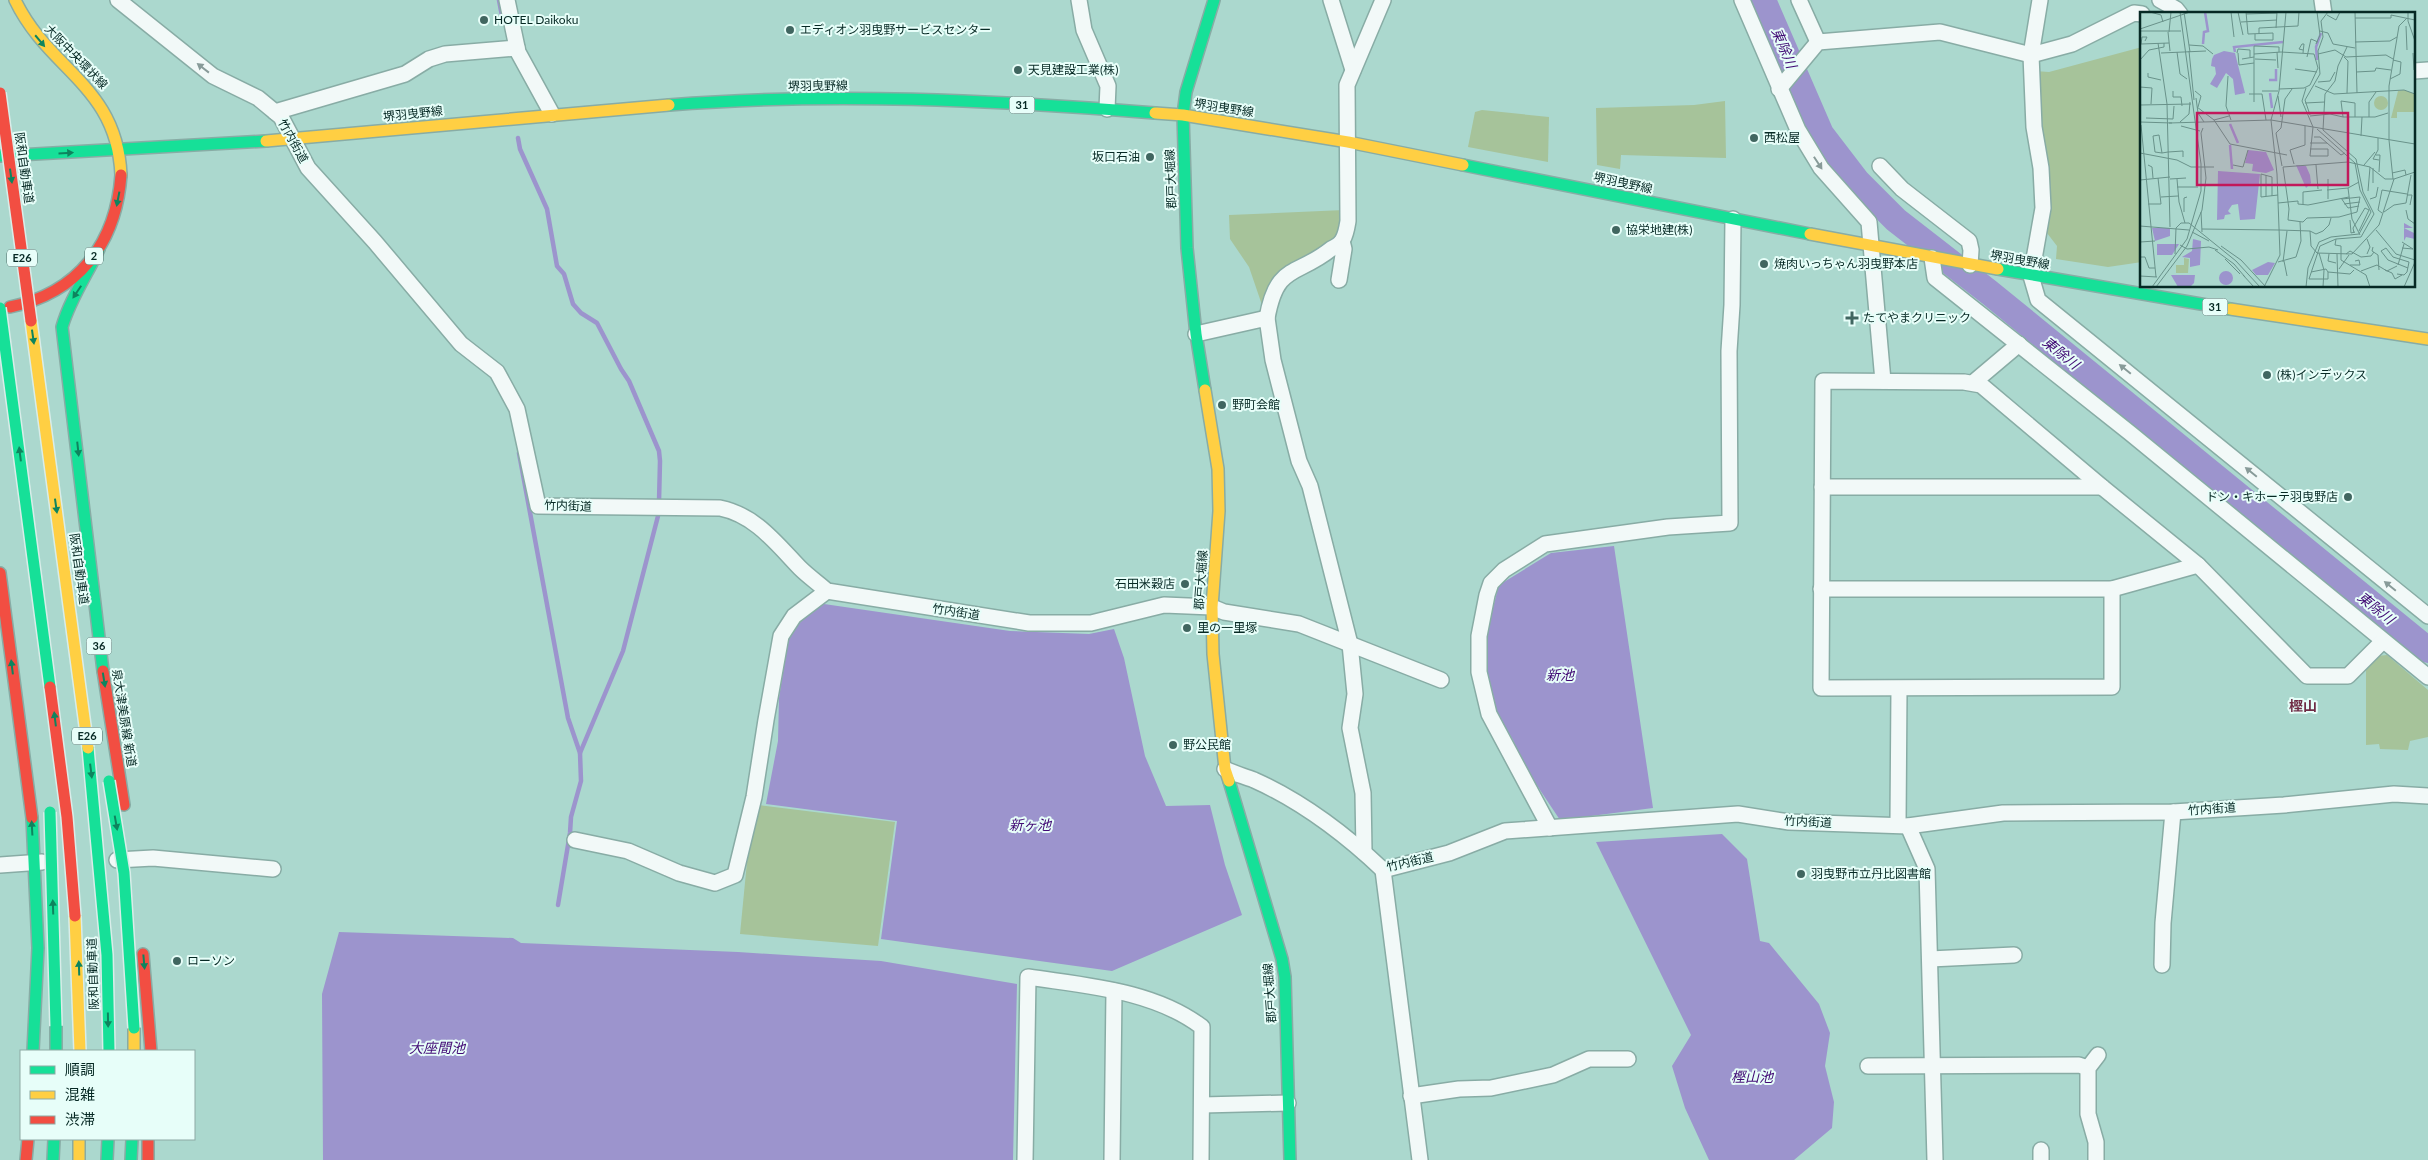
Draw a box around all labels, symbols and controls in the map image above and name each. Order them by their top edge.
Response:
place label: HOTEL Daikoku [494,12,578,27]
inset map [2140,12,2416,288]
marker: HOTEL Daikoku [478,14,490,26]
street label: 大阪中央環状線 [42,21,111,92]
place label: エディオン羽曳野サービスセンター [800,22,991,37]
marker: エディオン羽曳野サービスセンター [784,24,796,36]
water label: 東除川 [1768,25,1801,72]
one-way arrow [35,35,46,48]
one-way arrow [197,62,210,73]
place label: 天見建設工業(株) [1028,62,1118,77]
marker: 天見建設工業(株) [1012,64,1024,76]
street label: 堺羽曳野線 [788,77,848,94]
street label: 堺羽曳野線 [1193,95,1255,120]
road number: 31 [1010,96,1034,114]
street label: 堺羽曳野線 [382,103,444,124]
street label: 竹内街道 [275,116,312,165]
place label: 西松屋 [1764,130,1800,145]
street label: 阪和自動車道 [12,131,37,205]
marker: 西松屋 [1748,132,1760,144]
one-way arrow [58,149,74,157]
place label: 坂口石油 [1092,149,1140,164]
street label: 郡戸大堀線 [1162,149,1179,209]
marker: 坂口石油 [1144,151,1156,163]
one-way arrow [1813,156,1823,170]
one-way arrow [7,168,15,184]
street label: 堺羽曳野線 [1592,169,1654,196]
one-way arrow [114,192,122,208]
place label: 協栄地建(株) [1626,222,1692,237]
marker: 協栄地建(株) [1610,224,1622,236]
street label: 堺羽曳野線 [1989,247,2051,272]
road number: 2 [85,248,103,264]
road number: E26 [7,250,37,266]
place label: 焼肉いっちゃん羽曳野本店 [1774,256,1918,271]
marker: 焼肉いっちゃん羽曳野本店 [1758,258,1770,270]
one-way arrow [72,285,82,298]
road number: 31 [2202,298,2228,316]
place label: たてやまクリニック [1863,310,1971,325]
marker: たてやまクリニック [1845,311,1859,325]
one-way arrow [29,329,37,345]
water label: 東除川 [2040,333,2085,374]
one-way arrow [2118,364,2131,375]
place label: (株)インデックス [2277,367,2367,382]
marker: (株)インデックス [2261,369,2273,381]
place label: 野町会館 [1232,397,1280,412]
marker: 野町会館 [1216,399,1228,411]
one-way arrow [74,442,82,458]
one-way arrow [16,445,24,461]
one-way arrow [2245,466,2258,477]
place label: ドン・キホーテ羽曳野店 [2206,489,2338,504]
marker: ドン・キホーテ羽曳野店 [2342,491,2354,503]
street label: 竹内街道 [544,497,592,514]
one-way arrow [52,498,60,514]
street label: 阪和自動車道 [67,532,92,606]
street label: 郡戸大堀線 [1191,550,1210,610]
place label: 石田米穀店 [1115,576,1175,591]
marker: 石田米穀店 [1179,578,1191,590]
one-way arrow [2384,580,2397,591]
water label: 東除川 [2355,588,2400,629]
street label: 竹内街道 [931,600,981,623]
place label: 里の一里塚 [1197,620,1257,635]
marker: 里の一里塚 [1181,622,1193,634]
road number: 36 [86,637,112,654]
one-way arrow [8,658,16,674]
water label: 新池 [1546,666,1576,683]
street label: 泉大津美原線 新道 [109,668,140,768]
one-way arrow [101,673,109,689]
district label: 樫山 [2289,697,2317,714]
one-way arrow [51,710,59,726]
road number: E26 [72,728,102,744]
place label: 野公民館 [1183,737,1231,752]
marker: 野公民館 [1167,739,1179,751]
one-way arrow [87,763,95,779]
street label: 竹内街道 [2187,799,2236,818]
street label: 竹内街道 [1784,813,1832,830]
one-way arrow [113,815,121,831]
water label: 新ヶ池 [1009,816,1053,833]
one-way arrow [28,820,36,836]
street label: 竹内街道 [1385,849,1435,874]
place label: 羽曳野市立丹比図書館 [1811,866,1931,881]
marker: 羽曳野市立丹比図書館 [1795,868,1807,880]
one-way arrow [49,899,57,915]
street label: 阪和自動車道 [84,938,101,1010]
place label: ローソン [187,953,235,968]
one-way arrow [140,955,148,971]
marker: ローソン [171,955,183,967]
one-way arrow [74,959,82,975]
street label: 郡戸大堀線 [1260,963,1279,1023]
one-way arrow [104,1012,112,1028]
water label: 大座間池 [409,1039,467,1056]
legend [20,1050,195,1140]
text: 順調 [65,1060,95,1078]
water label: 樫山池 [1731,1068,1775,1085]
text: 混雑 [65,1085,95,1103]
text: 渋滞 [65,1110,95,1128]

